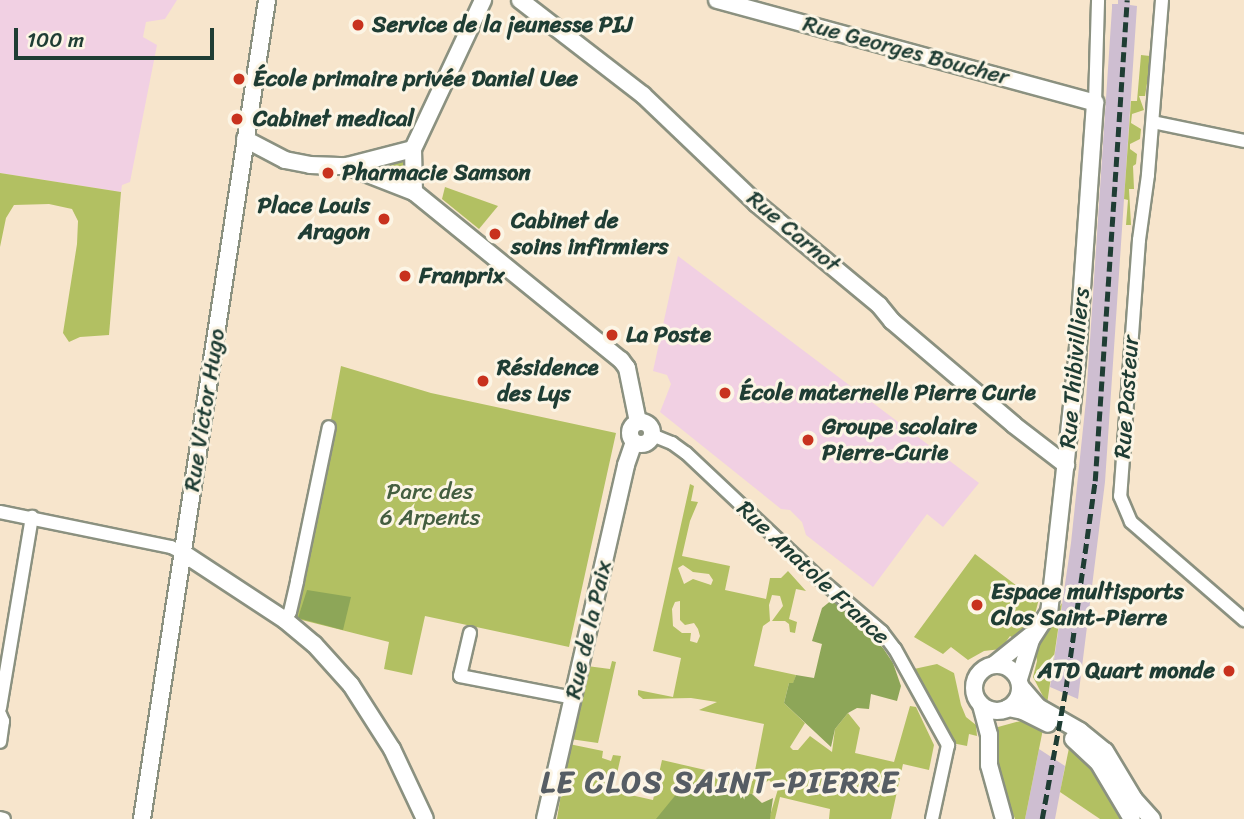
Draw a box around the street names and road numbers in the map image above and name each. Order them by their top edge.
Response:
street label: Rue Georges Boucher [800,10,1012,92]
street label: Rue Carnot [741,185,845,279]
street label: Rue Thibivilliers [1054,286,1096,450]
street label: Rue Victor Hugo [178,327,232,493]
street label: Rue Pasteur [1109,334,1145,460]
street label: Rue Anatole France [731,495,895,651]
street label: Rue de la Paix [560,558,618,702]

